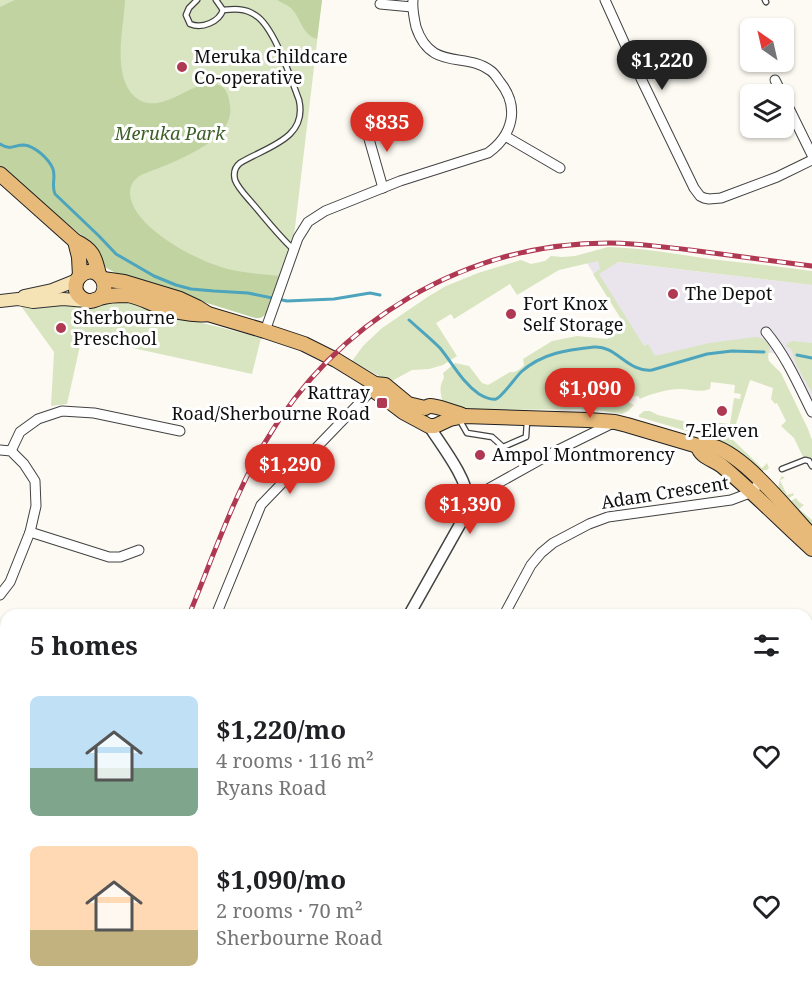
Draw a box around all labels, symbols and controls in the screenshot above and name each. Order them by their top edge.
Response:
north arrow [740,18,794,72]
map controls [740,18,794,138]
pin: $1,220 [613,40,711,91]
place label: Meruka Childcare Co-operative [194,44,348,89]
text: $1,220 [631,46,693,73]
marker: Meruka Childcare Co-operative [175,60,189,74]
button: layers [740,84,794,138]
pin: $835 [351,102,423,153]
text: $835 [364,108,410,135]
park label: Meruka Park [114,121,226,145]
place label: The Depot [685,281,772,305]
marker: The Depot [666,287,680,301]
place label: Fort Knox Self Storage [523,291,623,336]
place label: Sherbourne Preschool [73,305,175,350]
marker: Fort Knox Self Storage [504,307,518,321]
marker: Sherbourne Preschool [54,321,68,335]
pin: $1,090 [541,368,639,419]
text: $1,090 [559,374,621,401]
place label: Rattray Road/Sherbourne Road [171,380,371,425]
marker: Rattray Road/Sherbourne Road [375,396,389,410]
marker: 7-Eleven [715,404,729,418]
place label: 7-Eleven [685,418,759,442]
place label: Ampol Montmorency [492,442,676,466]
pin: $1,290 [241,444,339,495]
marker: Ampol Montmorency [473,448,487,462]
text: $1,290 [259,450,321,477]
street label: Adam Crescent [599,470,730,514]
pin: $1,390 [421,484,519,535]
text: $1,390 [439,490,501,517]
text: 5 homes [30,627,138,663]
icon: filters [750,629,783,662]
text: $1,220/mo [216,711,346,747]
icon: home [78,720,150,792]
icon: heart [750,740,783,773]
text: 4 rooms · 116 m² [216,747,374,774]
text: Ryans Road [216,774,327,801]
text: $1,090/mo [216,861,346,897]
icon: home [78,870,150,942]
icon: heart [750,890,783,923]
text: 2 rooms · 70 m² [216,897,363,924]
text: Sherbourne Road [216,924,383,951]

